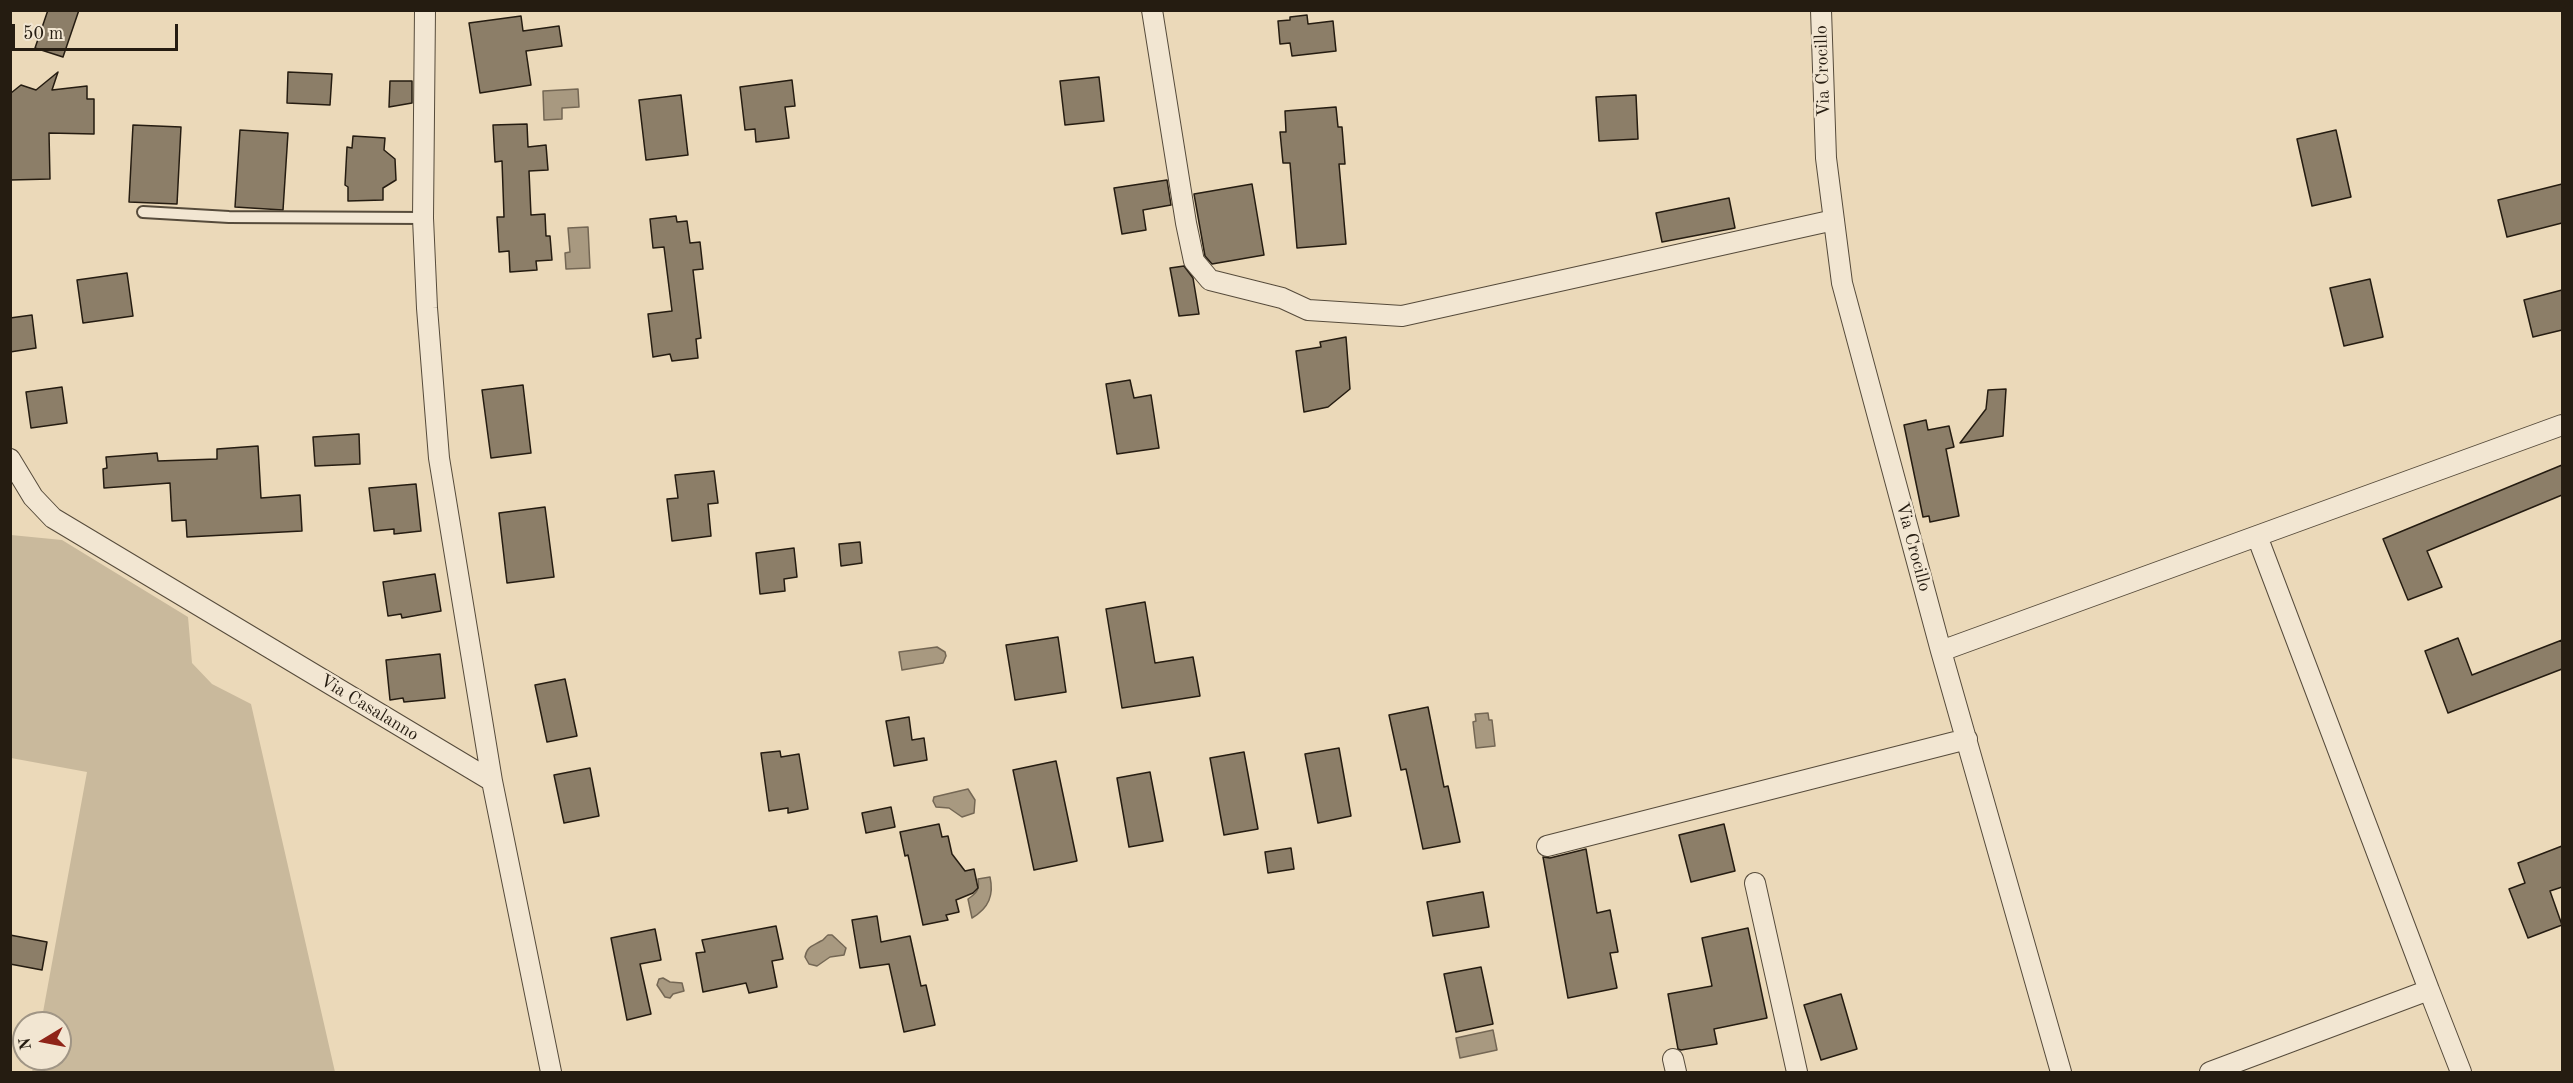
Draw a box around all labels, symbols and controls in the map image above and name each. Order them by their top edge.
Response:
scale bar [15,12,182,50]
text: 50 m [23,25,63,43]
street label: Via Crocillo [1811,25,1835,117]
street label: Via Crocillo [1891,500,1935,594]
street label: Via Casalanno [316,670,422,746]
north arrow [12,1011,72,1071]
text: N [17,1036,35,1051]

